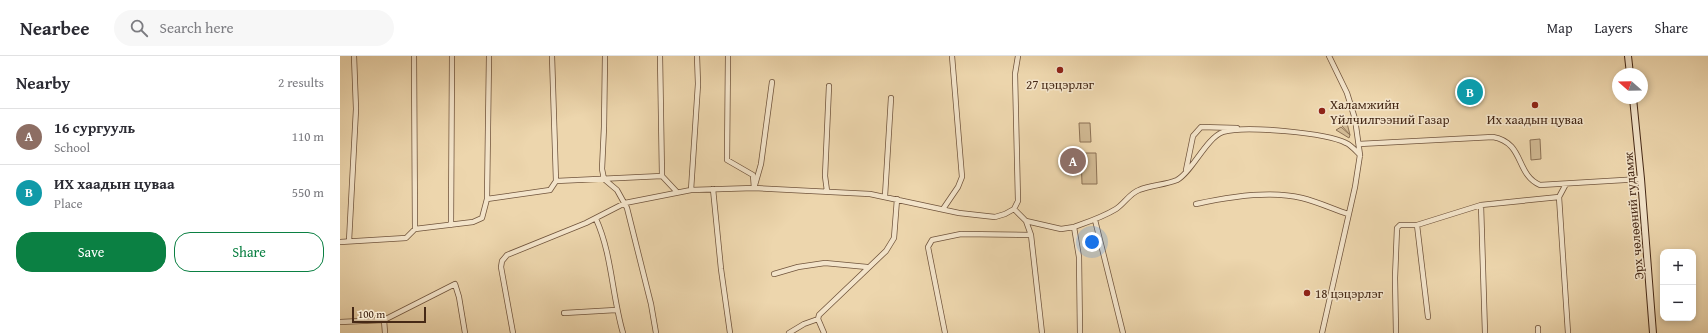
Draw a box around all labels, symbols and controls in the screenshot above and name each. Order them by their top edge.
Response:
search box [114,10,394,46]
text: Nearbee [20,14,90,42]
icon: search [128,17,150,39]
text: Search here [160,17,234,38]
text: Map [1547,18,1573,38]
text: Layers [1595,18,1633,38]
text: Share [1655,18,1688,38]
marker: 27 цэцэрлэг [1055,65,1065,75]
north arrow [1612,68,1648,104]
text: Nearby [16,70,70,95]
text: 2 results [278,73,324,92]
place label: 27 цэцэрлэг [1026,75,1095,94]
pin: B [1457,77,1483,107]
place label: Халамжийн Үйлчилгээний Газар [1330,95,1449,129]
marker: Их хаадын цуваа [1530,100,1540,110]
marker: Халамжийн Үйлчилгээний Газар [1317,106,1327,116]
place label: Их хаадын цуваа [1487,110,1584,129]
text: 16 сургууль [54,117,135,138]
text: A [25,127,33,146]
text: 110 m [292,127,324,146]
text: School [54,138,90,157]
pin: A [1060,146,1086,176]
street label: Эрх чөлөөний гудамж [1618,151,1649,281]
text: ИХ хаадын цуваа [54,173,175,194]
text: B [25,183,33,202]
text: 550 m [292,183,324,202]
text: Place [54,194,83,213]
button: Save [16,232,166,272]
button: Share [174,232,324,272]
your location [1082,232,1102,252]
map controls [1660,249,1696,321]
button: + [1660,249,1696,285]
place label: 18 цэцэрлэг [1315,284,1384,303]
button: − [1660,285,1696,321]
marker: 18 цэцэрлэг [1302,288,1312,298]
scale bar [352,305,426,324]
text: 100 m [358,306,385,322]

